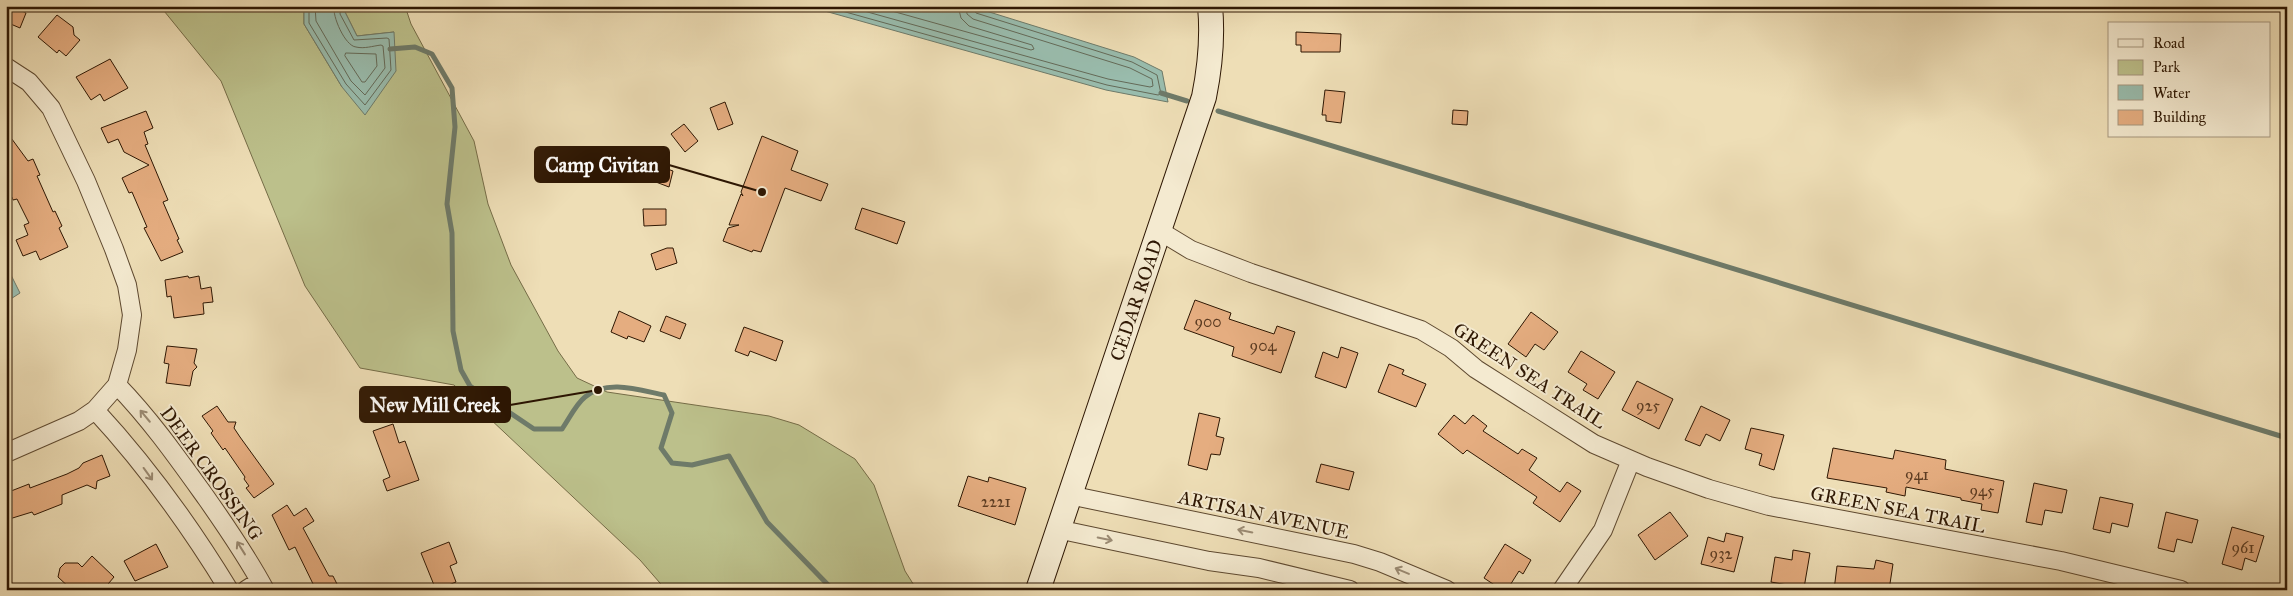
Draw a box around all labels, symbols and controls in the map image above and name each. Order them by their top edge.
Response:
legend [2108,22,2270,138]
text: Road [2153,34,2185,52]
text: Park [2153,58,2180,76]
text: Water [2153,84,2190,102]
text: Building [2153,108,2207,126]
callout: Camp Civitan [535,147,669,182]
text: Camp Civitan [545,153,659,178]
street label: CEDAR ROAD [1105,237,1167,364]
house number: 900 [1194,312,1222,331]
street label: GREEN SEA TRAIL [1449,317,1610,433]
house number: 904 [1250,336,1277,355]
callout: New Mill Creek [360,387,510,422]
text: New Mill Creek [370,393,501,417]
house number: 925 [1636,396,1660,415]
street label: DEER CROSSING [155,402,268,545]
one-way arrow [140,410,151,423]
house number: 941 [1905,465,1929,484]
one-way arrow [143,467,154,480]
street label: GREEN SEA TRAIL [1809,481,1987,538]
house number: 945 [1970,481,1995,500]
street label: ARTISAN AVENUE [1175,485,1352,544]
house number: 2221 [981,492,1011,511]
one-way arrow [1237,526,1253,535]
one-way arrow [1096,535,1112,545]
house number: 961 [2231,538,2255,557]
one-way arrow [235,541,245,555]
house number: 932 [1710,544,1733,563]
one-way arrow [1395,565,1410,575]

